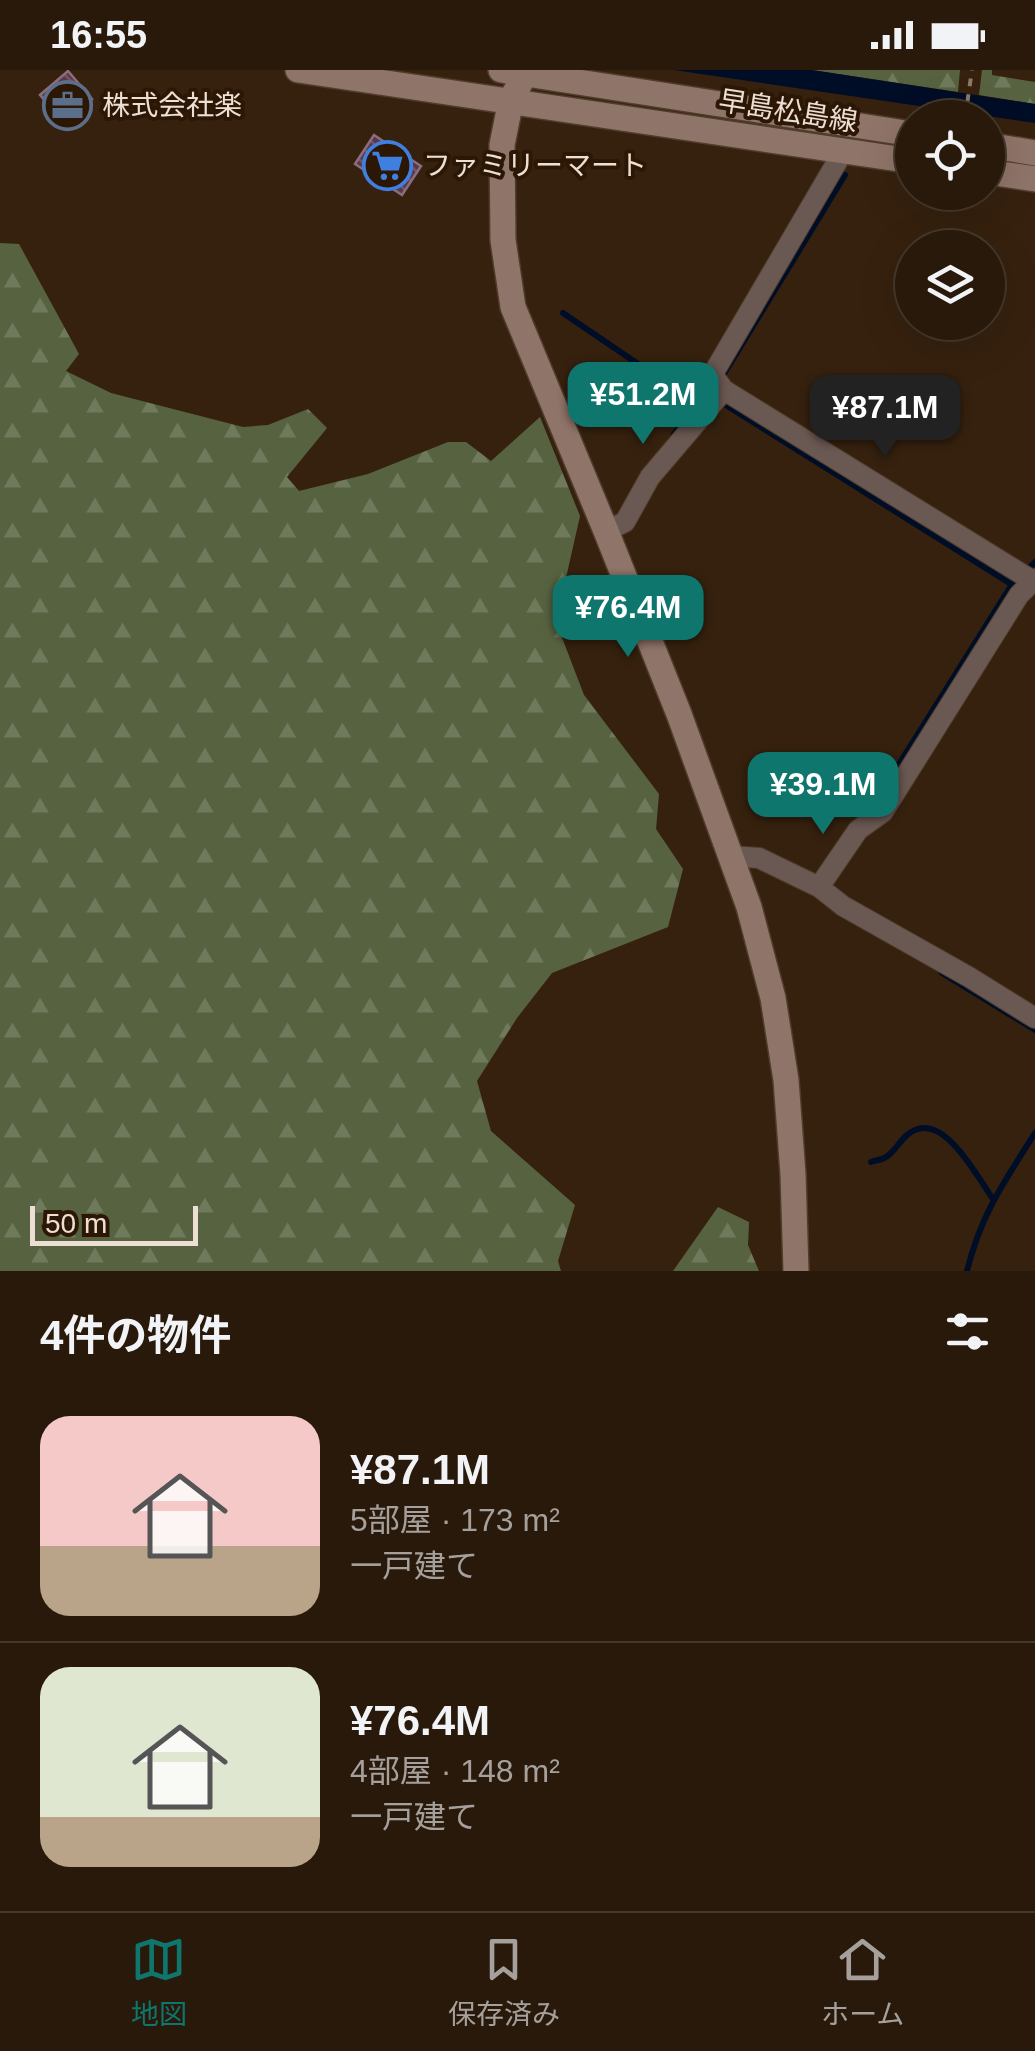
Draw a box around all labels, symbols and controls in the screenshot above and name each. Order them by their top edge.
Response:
text: 16:55 [50,14,147,56]
office icon: 株式会社楽 [41,79,93,131]
street label: 早島松島線 [716,85,860,137]
place label: 株式会社楽 [102,90,242,121]
map controls [895,100,1005,340]
button: locate [895,100,1005,210]
supermarket icon: ファミリーマート [362,139,414,191]
place label: ファミリーマート [423,150,647,181]
button: layers [895,230,1005,340]
pin: ¥51.2M [562,362,724,447]
pin: ¥87.1M [804,375,966,460]
text: ¥51.2M [590,376,696,412]
text: ¥87.1M [832,389,938,425]
pin: ¥76.4M [547,575,709,660]
text: ¥76.4M [575,589,681,625]
pin: ¥39.1M [742,752,904,837]
text: ¥39.1M [770,766,876,802]
scale bar [30,1201,198,1246]
text: 50 m [45,1208,107,1239]
icon: filters [940,1304,995,1359]
text: 4件の物件 [40,1312,231,1359]
text: ¥87.1M [350,1446,490,1493]
icon: home [120,1456,240,1576]
text: 5部屋 · 173 m² [350,1502,560,1538]
text: 一戸建て [350,1548,478,1584]
text: ¥76.4M [350,1697,490,1744]
icon: home [120,1707,240,1827]
text: 4部屋 · 148 m² [350,1753,560,1789]
text: 一戸建て [350,1799,478,1835]
tab: 地図 [131,1932,187,2032]
tab: 保存済み [448,1932,560,2032]
tab: ホーム [821,1932,904,2032]

